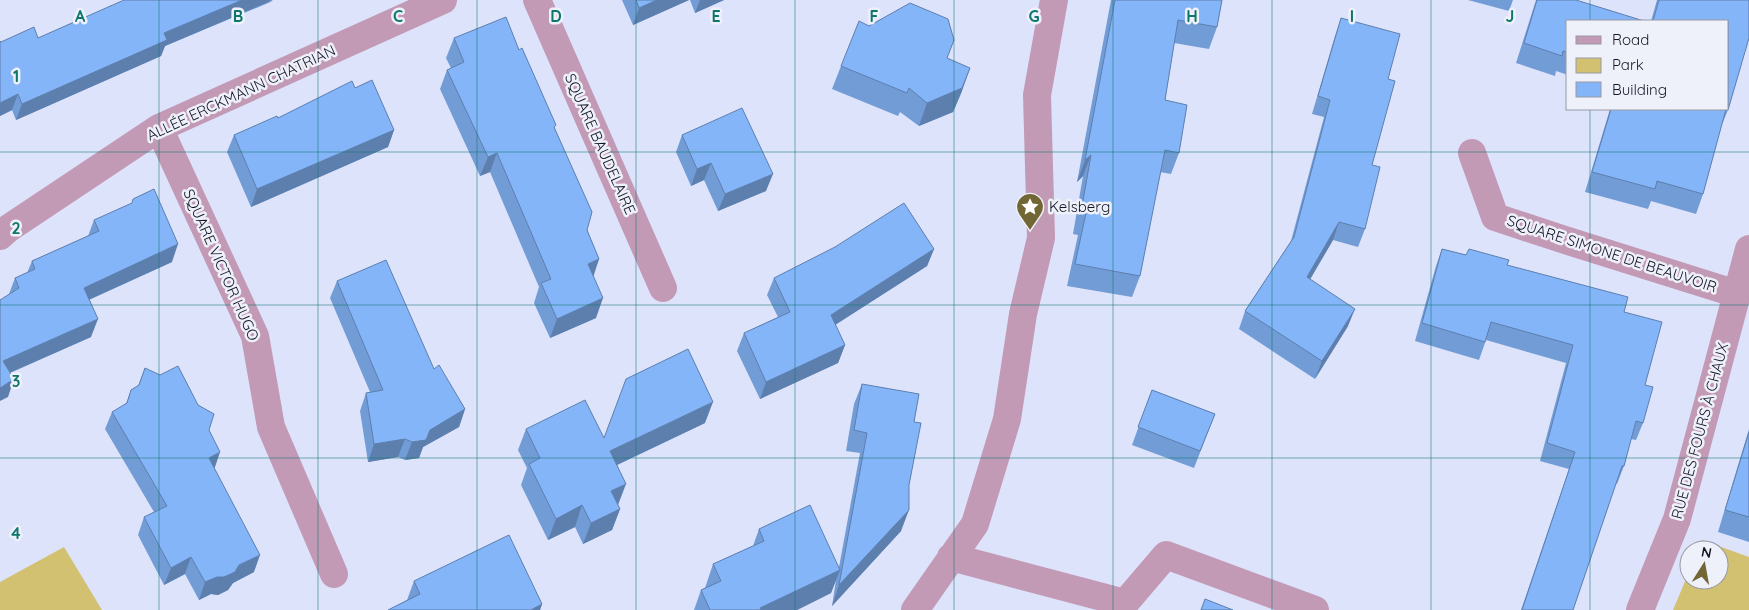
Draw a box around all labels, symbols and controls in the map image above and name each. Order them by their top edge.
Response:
text: A [75,6,86,26]
text: B [233,6,243,26]
text: C [393,6,403,26]
text: D [550,6,562,26]
text: E [711,6,721,26]
text: F [870,6,879,26]
text: G [1028,6,1040,26]
text: H [1186,6,1198,26]
text: I [1350,6,1354,26]
text: J [1506,6,1514,26]
legend [1566,20,1729,110]
text: Road [1612,30,1649,49]
street label: ALLÉE ERCKMANN CHATRIAN [143,40,338,145]
text: Park [1612,55,1644,74]
text: 1 [13,66,19,86]
street label: SQUARE BAUDELAIRE [561,70,640,217]
text: Building [1612,80,1667,99]
street label: SQUARE VICTOR HUGO [179,186,264,344]
place icon: Kelsberg [1015,192,1045,231]
place label: Kelsberg [1049,197,1110,216]
street label: SQUARE SIMONE DE BEAUVOIR [1505,211,1720,296]
text: 2 [11,218,21,238]
street label: RUE DES FOURS À CHAUX [1667,341,1732,521]
text: 3 [12,371,20,391]
text: 4 [11,523,21,543]
north arrow [1679,540,1729,590]
text: N [1700,542,1713,562]

